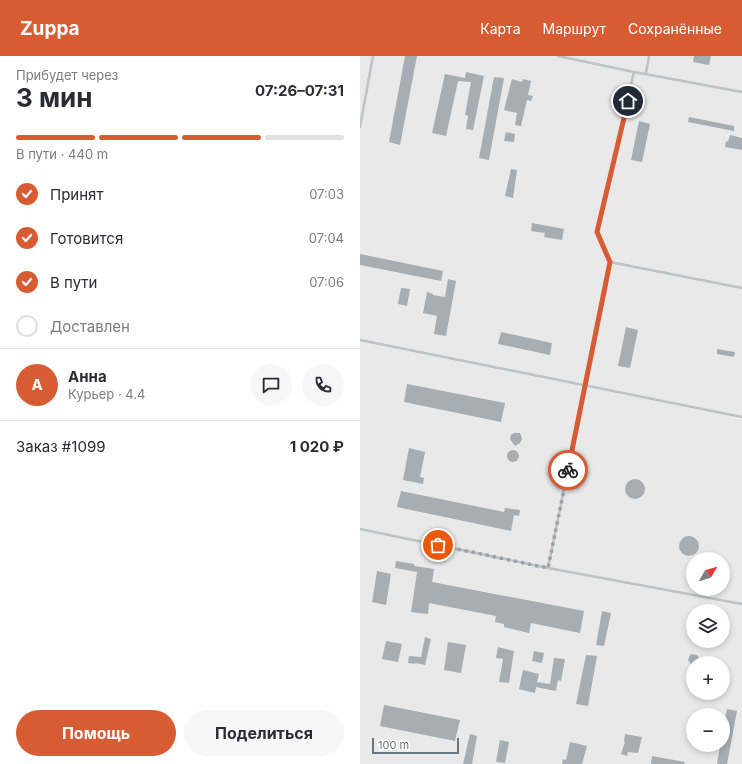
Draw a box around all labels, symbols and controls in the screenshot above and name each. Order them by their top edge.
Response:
text: Zuppa [20,17,80,40]
text: Карта [480,20,521,37]
text: Маршрут [543,20,606,37]
text: Сохранённые [628,20,722,37]
text: Прибудет через [16,67,118,83]
text: 07:26–07:31 [255,81,344,100]
text: 3 мин [16,82,92,113]
pin [611,84,645,118]
icon: home [617,90,639,112]
text: В пути · 440 m [16,146,108,162]
icon: check [16,183,38,205]
text: Принят [50,185,103,204]
text: 07:03 [309,186,344,202]
icon: check [16,227,38,249]
text: Готовится [50,229,123,248]
text: 07:04 [309,230,344,246]
icon: check [16,271,38,293]
text: В пути [50,273,97,292]
text: 07:06 [309,274,344,290]
text: Доставлен [50,317,130,336]
button: chat [250,364,292,406]
button: phone [302,364,344,406]
text: Анна [68,367,107,386]
text: А [31,375,43,394]
text: Курьер · 4.4 [68,386,145,402]
text: Заказ #1099 [16,437,106,456]
text: 1 020 ₽ [290,437,344,456]
courier [548,450,588,490]
icon: bike [557,459,579,481]
pin [421,528,455,562]
icon: bag [427,534,449,556]
north arrow [686,552,730,596]
map controls [686,552,730,752]
button: layers [686,604,730,648]
button: + [686,656,730,700]
button: − [686,708,730,752]
button: Помощь [16,710,176,756]
button: Поделиться [184,710,344,756]
scale bar [372,736,459,755]
text: 100 m [378,738,409,752]

